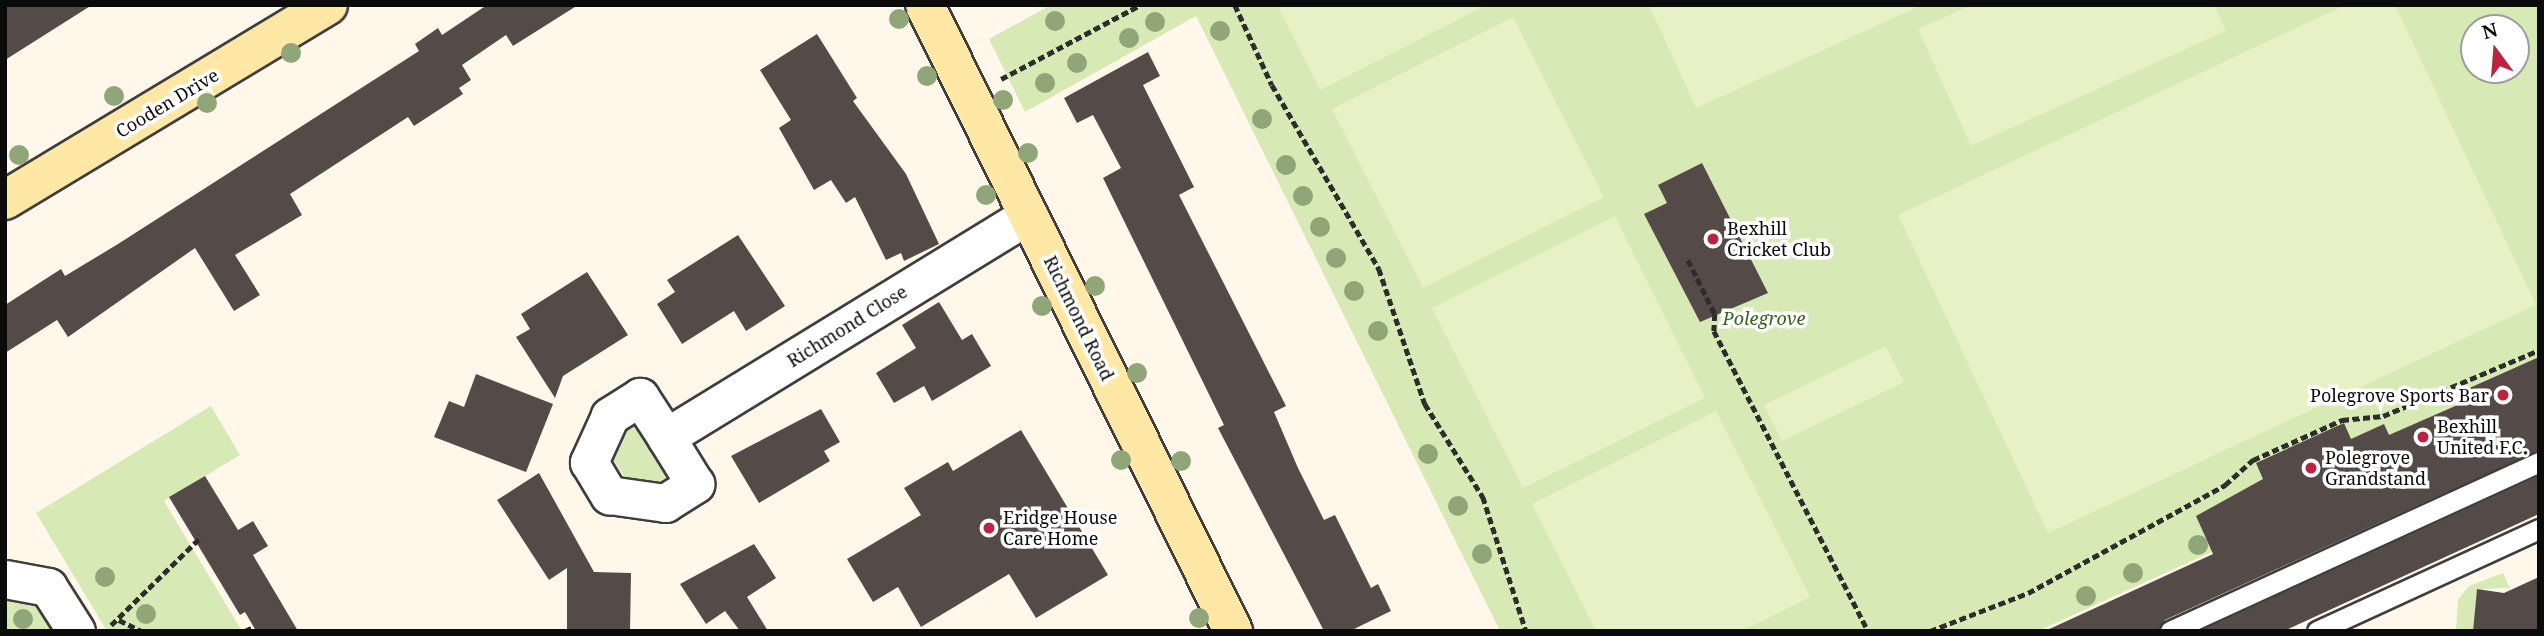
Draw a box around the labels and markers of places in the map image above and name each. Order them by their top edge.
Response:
place label: Bexhill Cricket Club [1727,218,1831,260]
marker: Bexhill Cricket Club [1705,231,1721,247]
place label: Polegrove Sports Bar [2310,384,2489,406]
marker: Polegrove Sports Bar [2495,387,2511,403]
place label: Bexhill United F.C. [2437,416,2527,458]
marker: Bexhill United F.C. [2415,429,2431,445]
place label: Polegrove Grandstand [2325,447,2426,490]
marker: Polegrove Grandstand [2303,460,2319,476]
place label: Eridge House Care Home [1003,507,1117,550]
marker: Eridge House Care Home [981,520,997,536]

